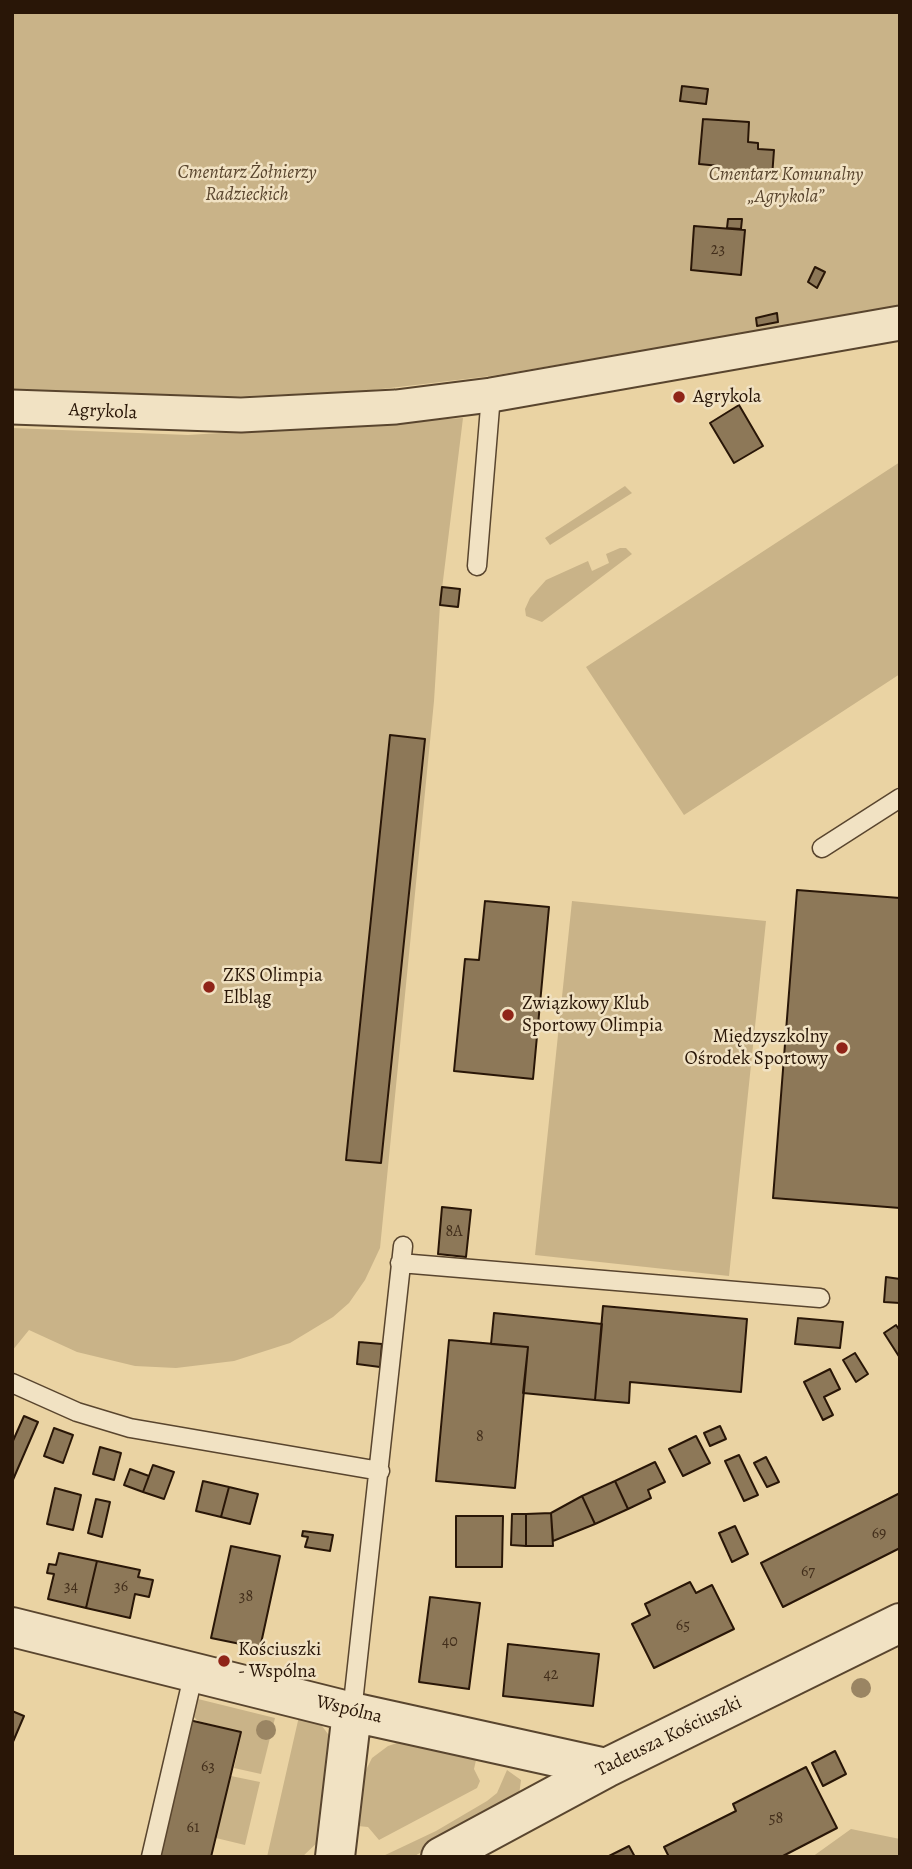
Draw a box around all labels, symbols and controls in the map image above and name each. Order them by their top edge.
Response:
park label: Cmentarz Żołnierzy Radzieckich [177,162,317,206]
park label: Cmentarz Komunalny „Agrykola” [709,164,863,208]
house number: 23 [711,240,725,260]
place label: Agrykola [693,386,762,408]
marker: Agrykola [671,389,687,405]
street label: Agrykola [68,399,138,425]
place label: ZKS Olimpia Elbląg [223,965,323,1009]
marker: ZKS Olimpia Elbląg [201,979,217,995]
place label: Związkowy Klub Sportowy Olimpia [522,993,663,1037]
marker: Związkowy Klub Sportowy Olimpia [500,1007,516,1023]
place label: Międzyszkolny Ośrodek Sportowy [685,1026,828,1070]
marker: Międzyszkolny Ośrodek Sportowy [834,1040,850,1056]
house number: 8A [445,1222,463,1242]
house number: 8 [476,1427,484,1447]
house number: 69 [872,1524,886,1544]
house number: 67 [801,1562,815,1582]
house number: 34 [64,1577,78,1597]
house number: 36 [114,1577,128,1597]
house number: 38 [239,1587,253,1607]
house number: 65 [676,1616,690,1636]
house number: 40 [442,1632,458,1652]
place label: Kościuszki - Wspólna [238,1639,321,1683]
marker: Kościuszki - Wspólna [216,1653,232,1669]
house number: 42 [544,1665,558,1685]
street label: Wspólna [314,1691,384,1729]
street label: Tadeusza Kościuszki [592,1692,746,1782]
house number: 63 [201,1757,215,1777]
house number: 58 [769,1809,783,1829]
house number: 61 [187,1818,199,1838]

